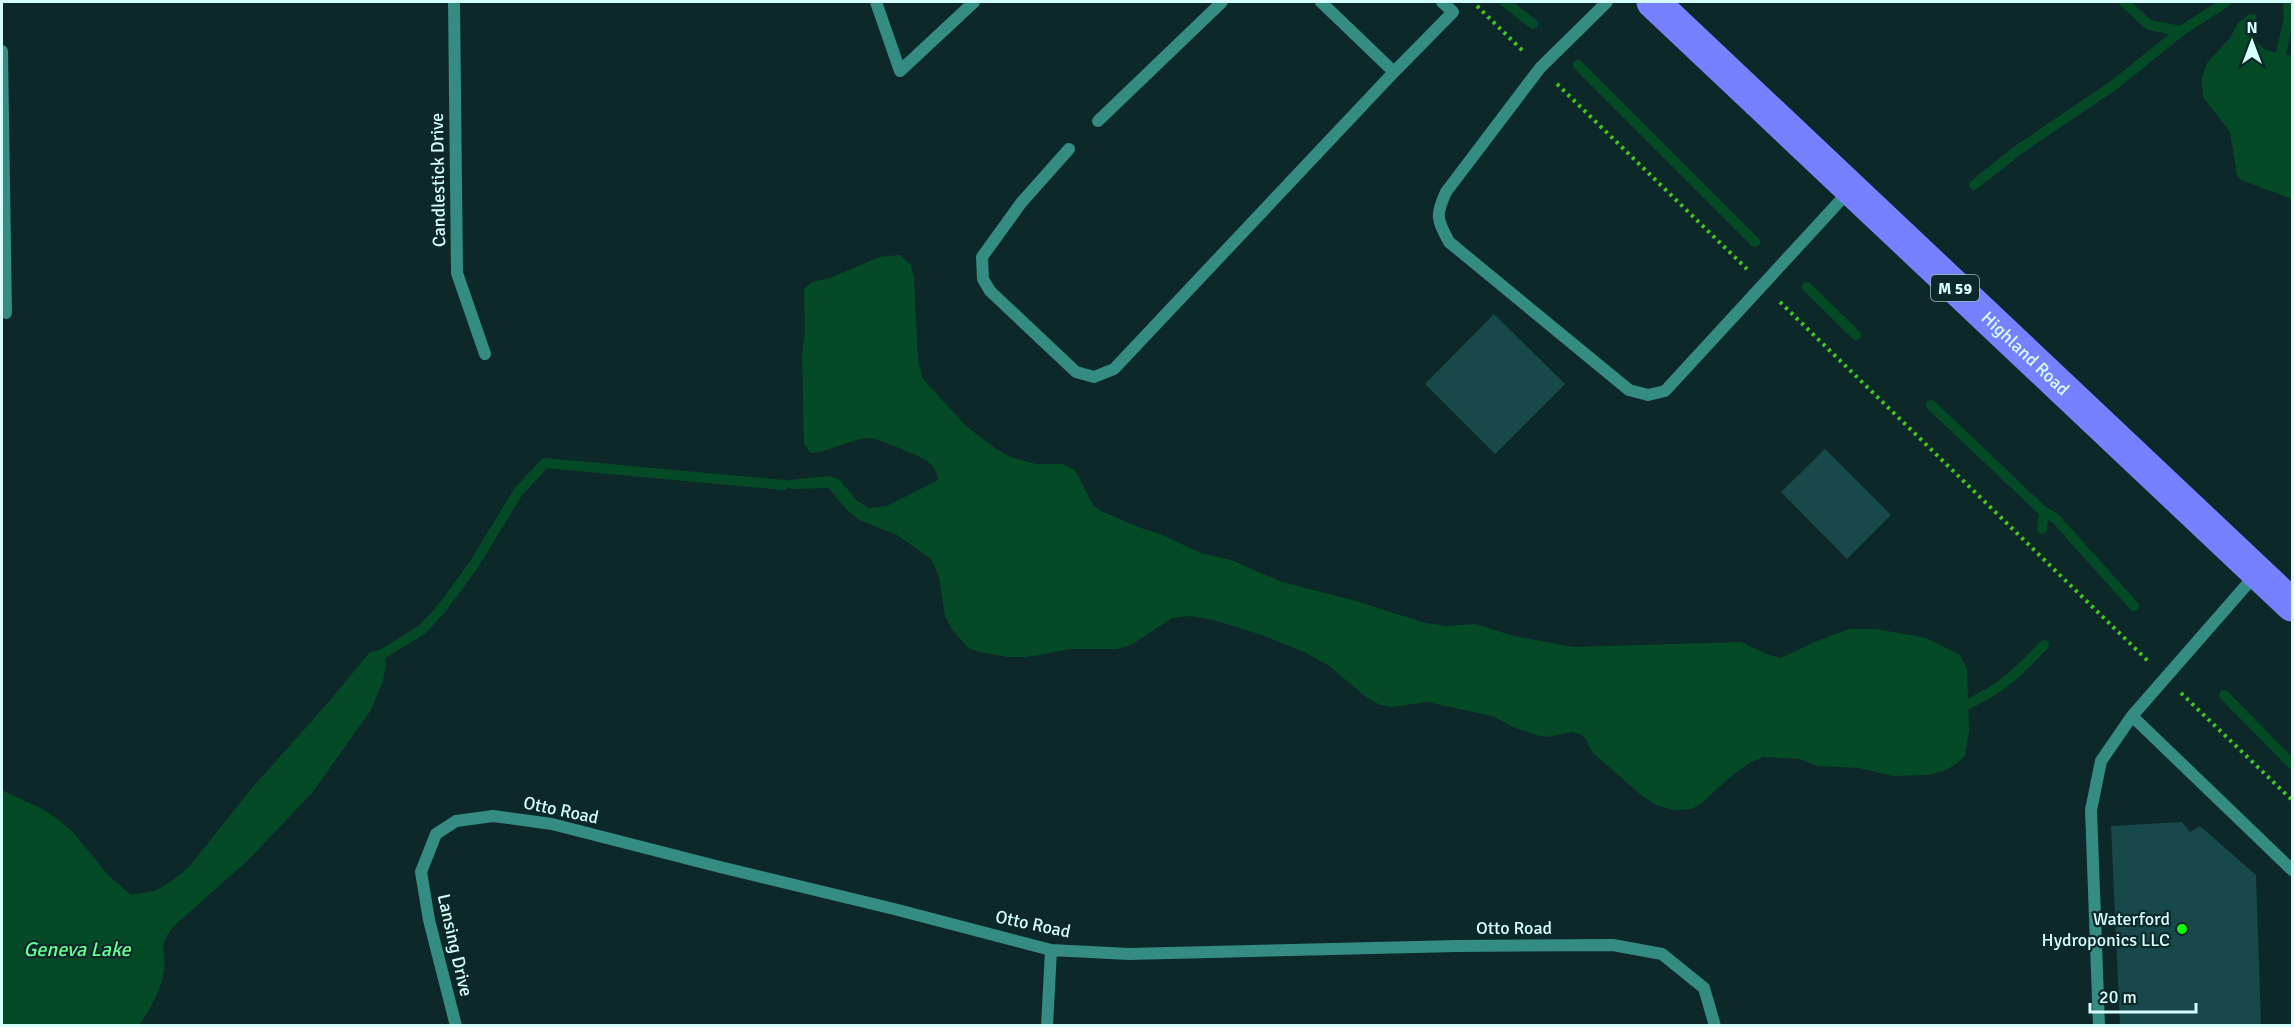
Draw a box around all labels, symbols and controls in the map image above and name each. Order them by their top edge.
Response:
north arrow [2222,12,2282,72]
text: N [2246,18,2258,38]
street label: Candlestick Drive [426,113,450,247]
road number: M 59 [1931,275,1979,301]
street label: Highland Road [1977,307,2074,400]
street label: Otto Road [521,791,601,829]
street label: Lansing Drive [433,892,477,998]
street label: Otto Road [993,905,1073,943]
place label: Waterford Hydroponics LLC [2041,908,2170,951]
street label: Otto Road [1476,917,1552,939]
marker: Waterford Hydroponics LLC [2175,922,2189,936]
water label: Geneva Lake [23,937,132,962]
scale bar [2090,976,2196,1014]
text: 20 m [2099,986,2137,1008]

